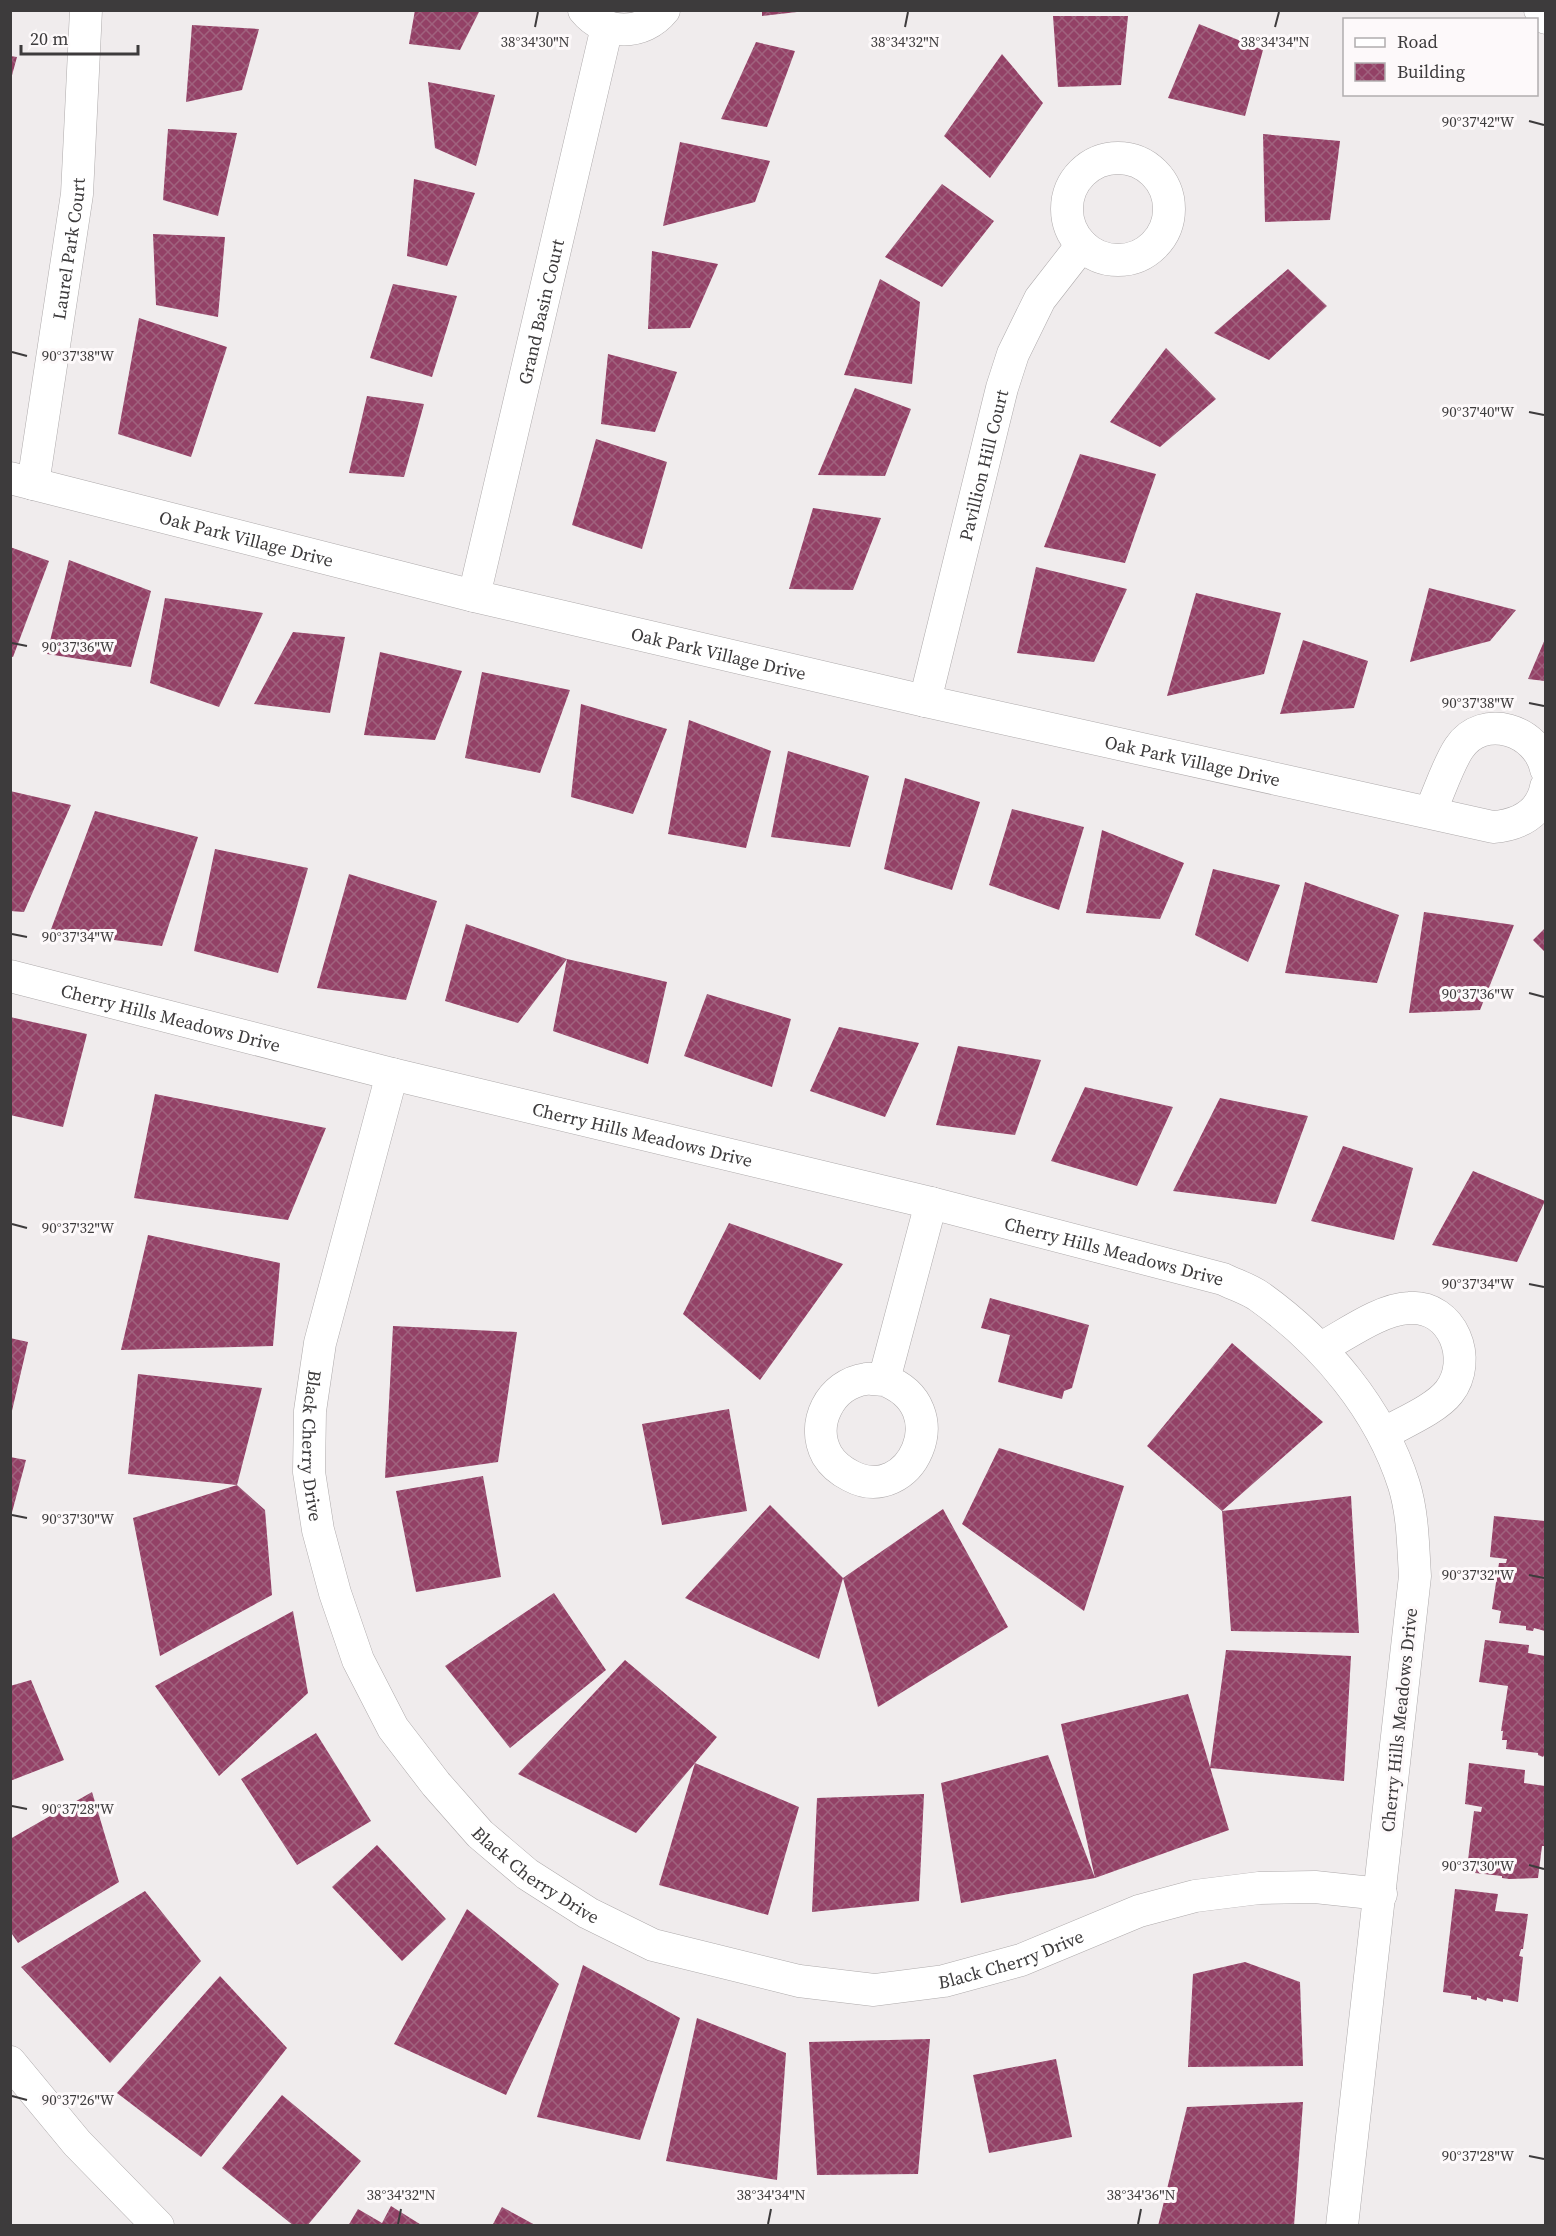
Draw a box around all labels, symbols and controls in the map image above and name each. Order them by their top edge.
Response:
scale bar [21,18,138,56]
legend [1343,18,1538,96]
text: 20 m [30,26,68,51]
text: Road [1397,29,1438,54]
text: 38°34'30"N [500,31,570,52]
text: 38°34'32"N [870,31,940,52]
text: 38°34'34"N [1240,31,1310,52]
text: Building [1397,59,1465,84]
text: 90°37'42"W [1442,111,1515,132]
street label: Laurel Park Court [46,177,90,321]
street label: Grand Basin Court [511,236,570,387]
text: 90°37'38"W [42,345,115,366]
street label: Pavillion Hill Court [952,387,1014,543]
text: 90°37'40"W [1442,401,1515,422]
street label: Oak Park Village Drive [157,504,336,572]
street label: Oak Park Village Drive [629,620,809,685]
text: 90°37'36"W [42,636,115,657]
text: 90°37'38"W [1442,692,1515,713]
street label: Oak Park Village Drive [1103,729,1283,792]
text: 90°37'34"W [42,926,115,947]
street label: Cherry Hills Meadows Drive [58,977,283,1057]
text: 90°37'36"W [1442,983,1515,1004]
street label: Cherry Hills Meadows Drive [530,1096,755,1172]
street label: Cherry Hills Meadows Drive [1002,1210,1227,1291]
text: 90°37'32"W [42,1217,115,1238]
text: 90°37'34"W [1442,1273,1515,1294]
street label: Black Cherry Drive [296,1369,329,1523]
text: 90°37'30"W [42,1508,115,1529]
text: 90°37'32"W [1442,1564,1515,1585]
street label: Cherry Hills Meadows Drive [1375,1607,1423,1833]
text: 90°37'28"W [42,1798,115,1819]
street label: Black Cherry Drive [466,1821,603,1929]
text: 90°37'30"W [1442,1855,1515,1876]
street label: Black Cherry Drive [937,1923,1087,1994]
text: 90°37'26"W [42,2089,115,2110]
text: 90°37'28"W [1442,2145,1515,2166]
text: 38°34'32"N [366,2184,436,2205]
text: 38°34'34"N [736,2184,806,2205]
text: 38°34'36"N [1106,2184,1176,2205]

